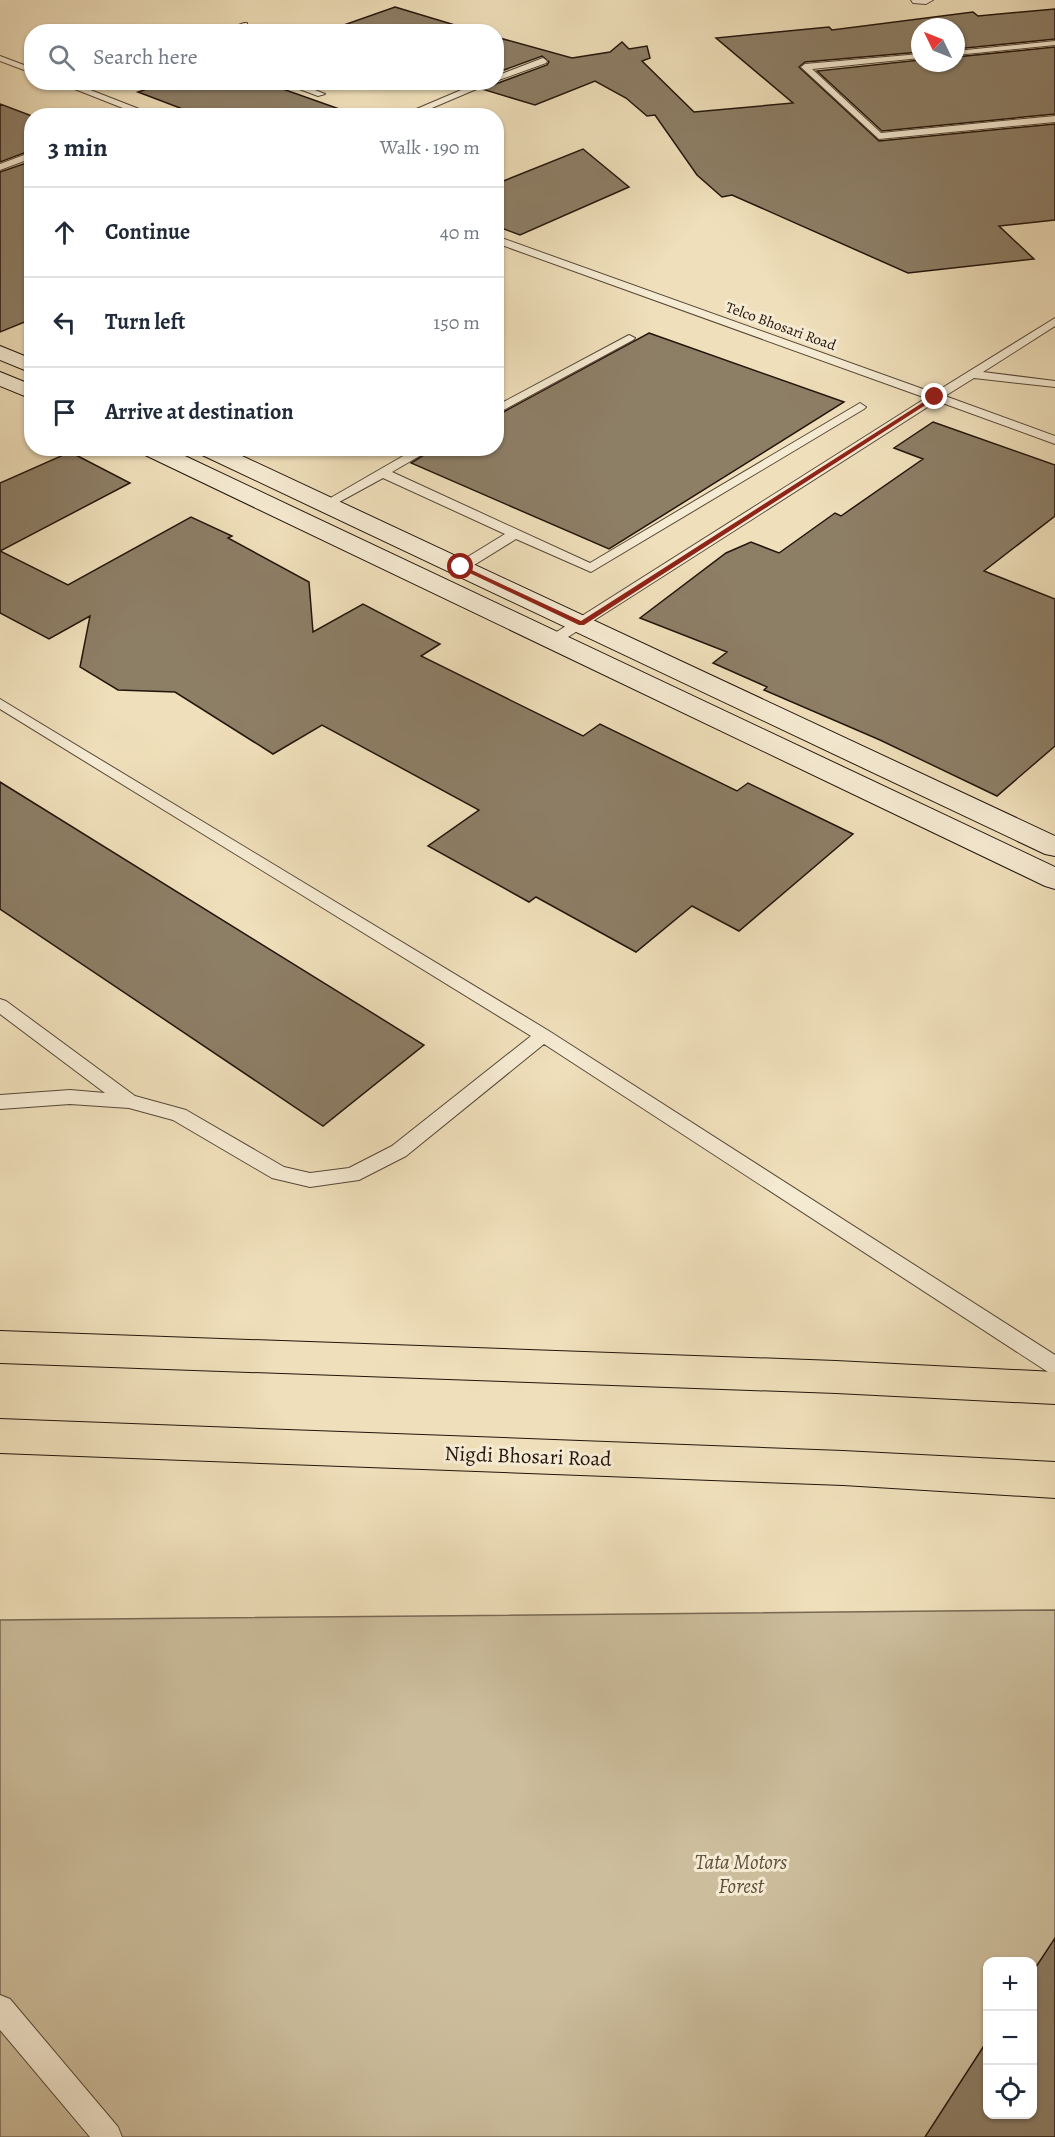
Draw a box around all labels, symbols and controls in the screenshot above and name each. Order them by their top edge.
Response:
north arrow [911,18,965,72]
search box [24,24,504,90]
icon: search [45,41,78,74]
text: Search here [93,42,198,72]
text: 3 min [48,130,108,165]
text: Walk · 190 m [380,134,480,161]
icon: ahead [48,216,81,249]
text: Continue [105,217,190,247]
text: 40 m [440,219,480,246]
street label: Telco Bhosari Road [723,297,840,356]
icon: left [48,306,81,339]
text: Turn left [105,307,185,337]
text: 150 m [433,309,480,336]
route end [921,383,947,409]
icon: arrive [48,396,81,429]
text: Arrive at destination [105,397,294,427]
route start [447,553,473,579]
street label: Nigdi Bhosari Road [444,1439,613,1473]
park label: Tata Motors Forest [695,1848,787,1900]
map controls [983,1957,1037,2119]
button: + [983,1957,1037,2011]
button: − [983,2011,1037,2065]
button: locate [983,2065,1037,2119]

